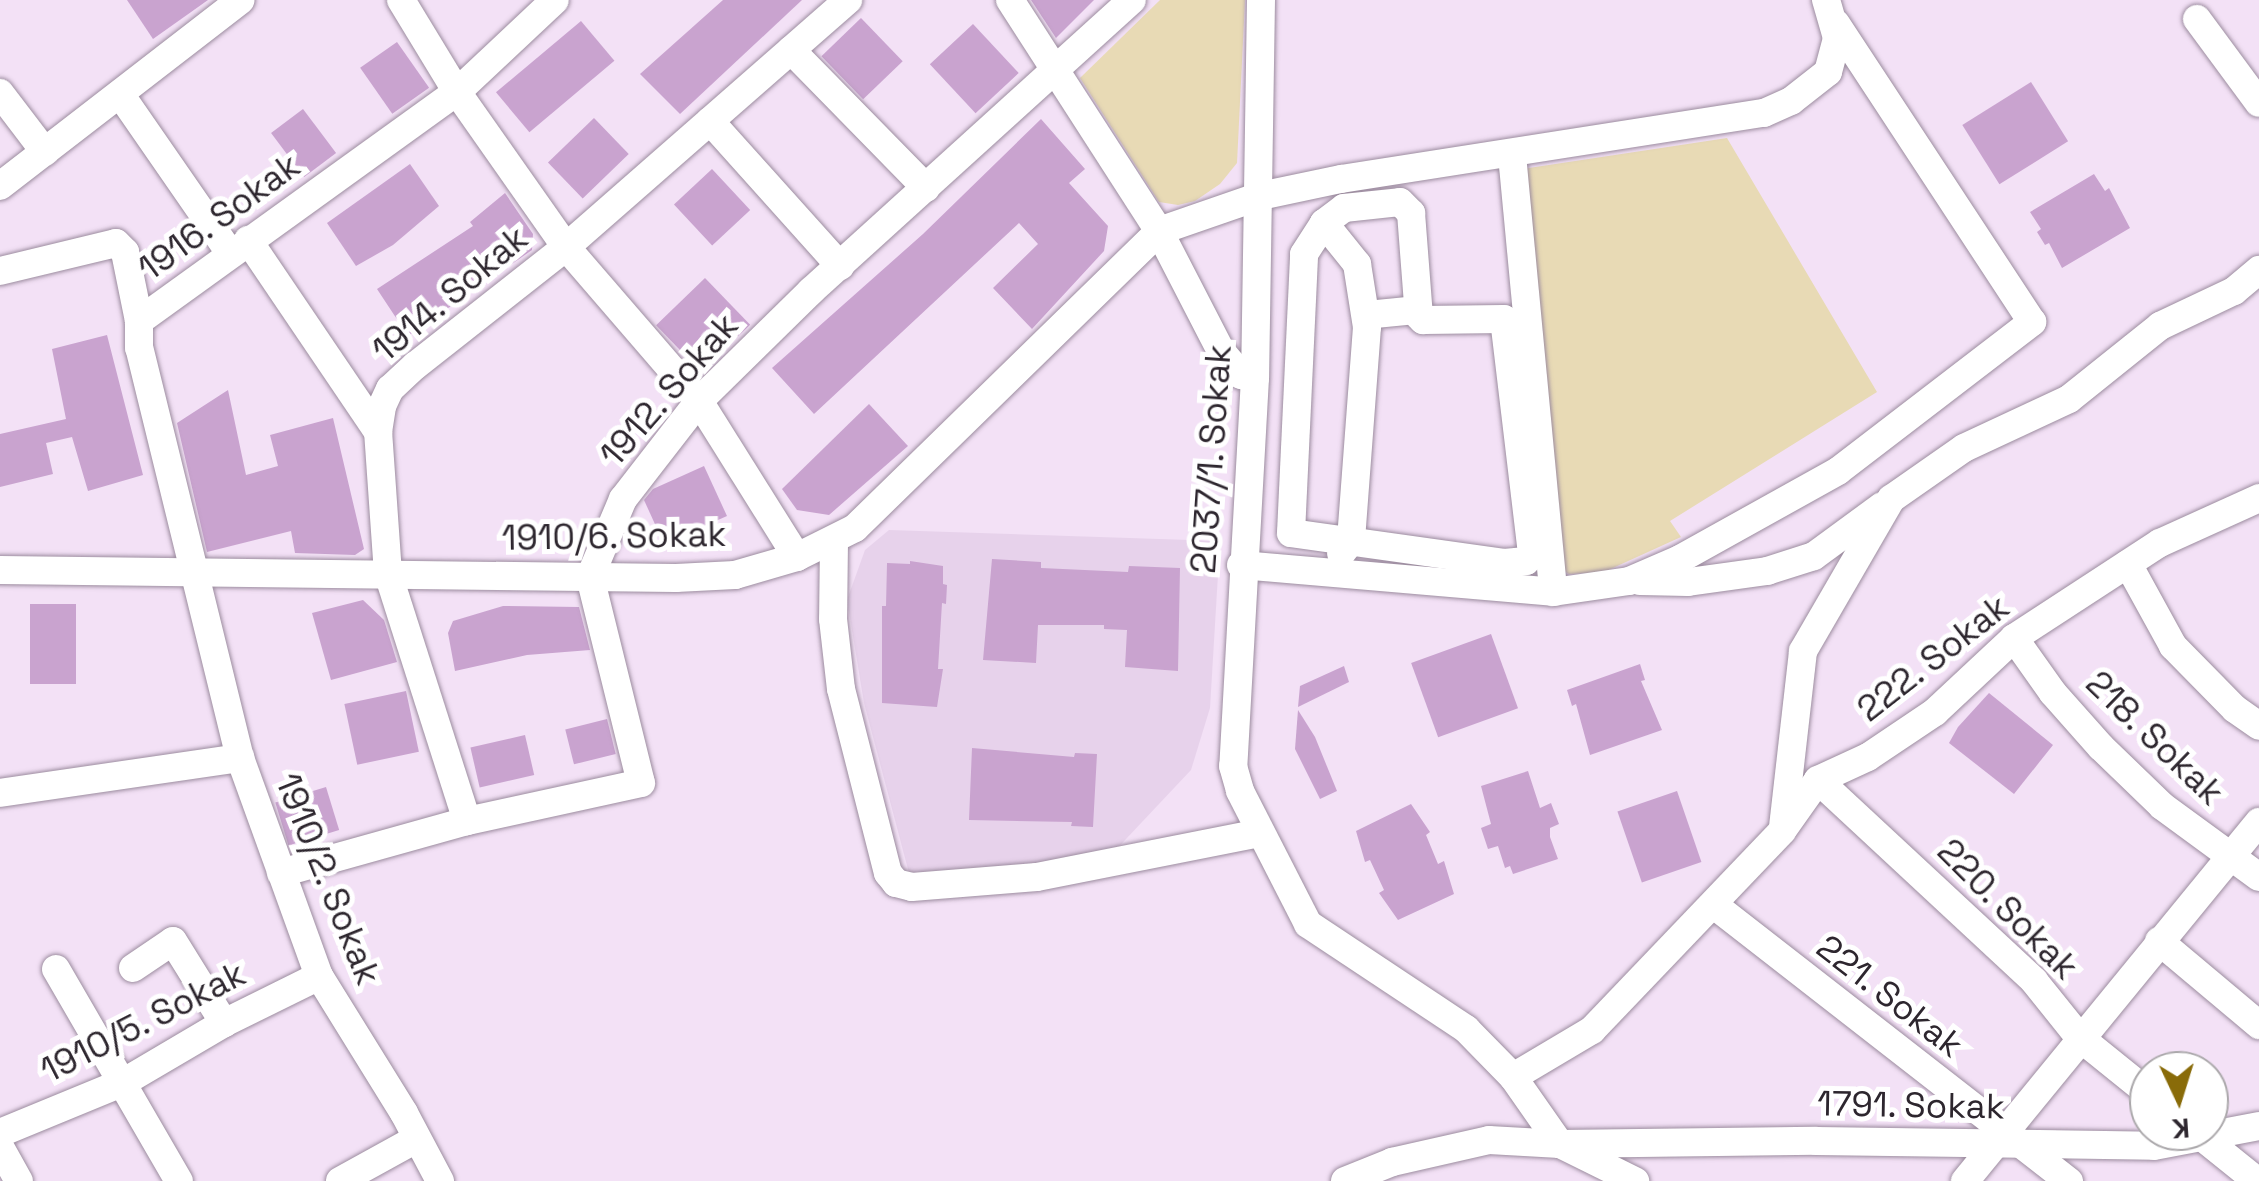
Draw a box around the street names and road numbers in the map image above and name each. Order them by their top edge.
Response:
street label: 1916. Sokak [130,144,308,290]
street label: 1914. Sokak [363,217,537,371]
street label: 1912. Sokak [591,304,747,476]
street label: 2037/1. Sokak [1182,343,1240,575]
street label: 1910/6. Sokak [501,513,727,559]
street label: 222. Sokak [1849,586,2017,730]
street label: 218. Sokak [2077,662,2233,814]
street label: 1910/2. Sokak [266,767,390,991]
street label: 220. Sokak [1929,830,2087,988]
street label: 221. Sokak [1808,926,1972,1066]
street label: 1910/5. Sokak [33,952,253,1092]
street label: 1791. Sokak [1816,1082,2006,1128]

